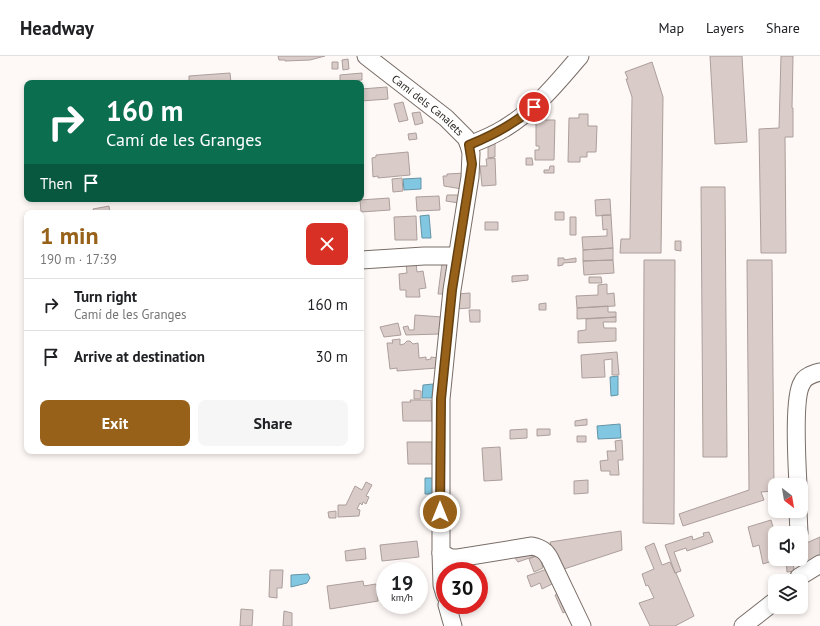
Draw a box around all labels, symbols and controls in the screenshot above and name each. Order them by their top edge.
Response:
text: Headway [20,16,94,40]
text: Map [658,19,684,37]
text: Layers [706,19,744,37]
text: Share [766,19,800,37]
street label: Camí dels Canalets [389,72,467,139]
pin [517,90,551,124]
text: 160 m [106,92,183,129]
icon: right [40,96,92,148]
icon: arrive [523,96,545,118]
text: Camí de les Granges [106,128,262,151]
icon: arrive [80,172,102,194]
text: Then [40,174,72,193]
text: 1 min [40,220,99,251]
button: close [306,223,348,265]
text: 190 m · 17:39 [40,251,117,268]
text: Turn right [74,287,137,306]
icon: right [40,294,62,316]
text: 160 m [307,295,348,314]
text: Camí de les Granges [74,306,187,323]
icon: arrive [40,346,62,368]
text: Arrive at destination [74,347,205,366]
text: 30 m [315,347,348,366]
button: Exit [40,400,190,446]
button: Share [198,400,348,446]
north arrow [768,478,808,518]
map controls [768,478,808,614]
position arrow [419,491,461,533]
button: sound [768,526,808,566]
speed limit sign: 30 [436,562,488,614]
text: 19 [391,570,413,596]
button: layers [768,574,808,614]
text: km/h [391,591,413,604]

